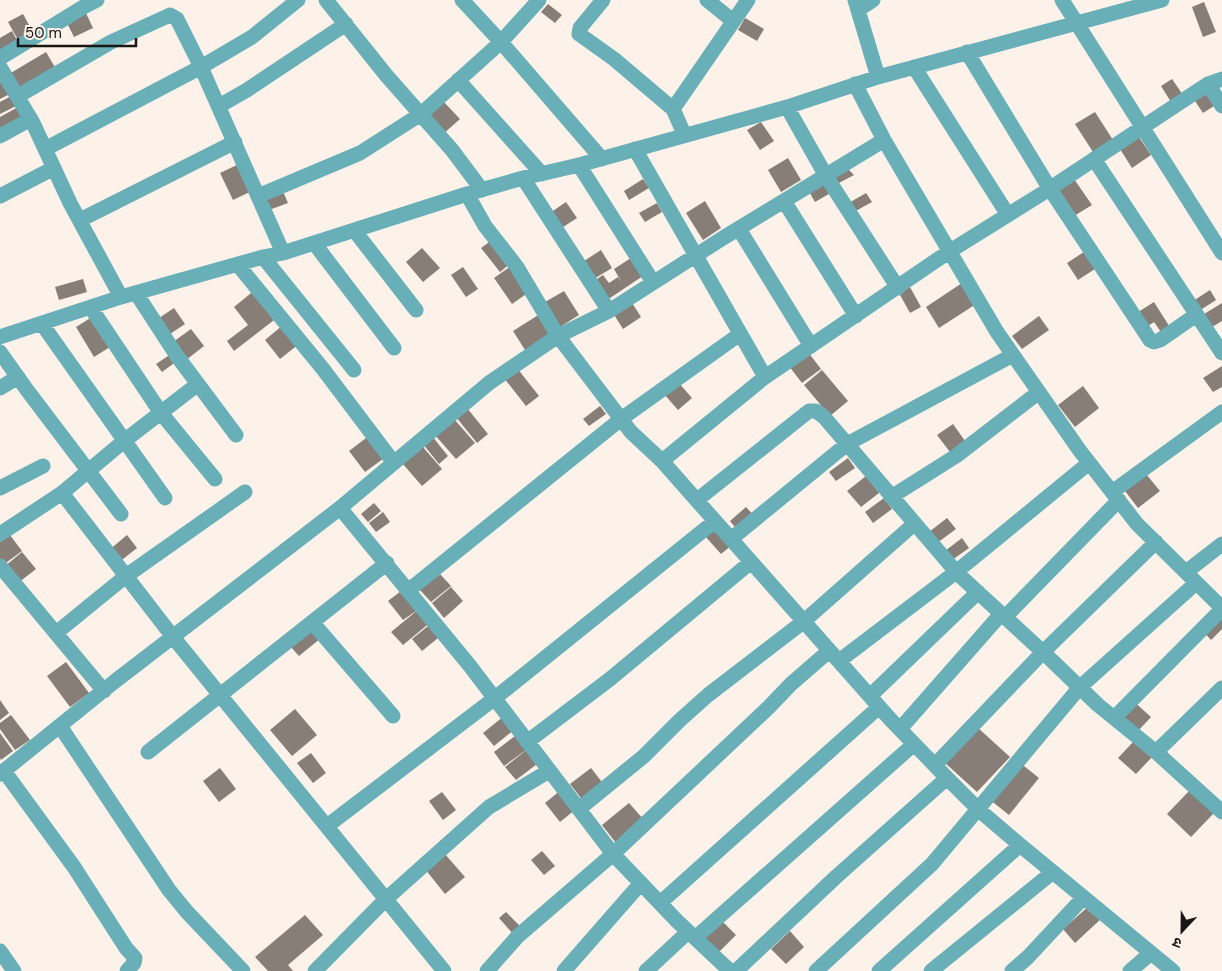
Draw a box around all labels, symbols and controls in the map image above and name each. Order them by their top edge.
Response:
scale bar [18,15,135,47]
text: 50 m [25,23,62,43]
north arrow [1157,906,1207,956]
text: उ [1169,933,1184,953]

